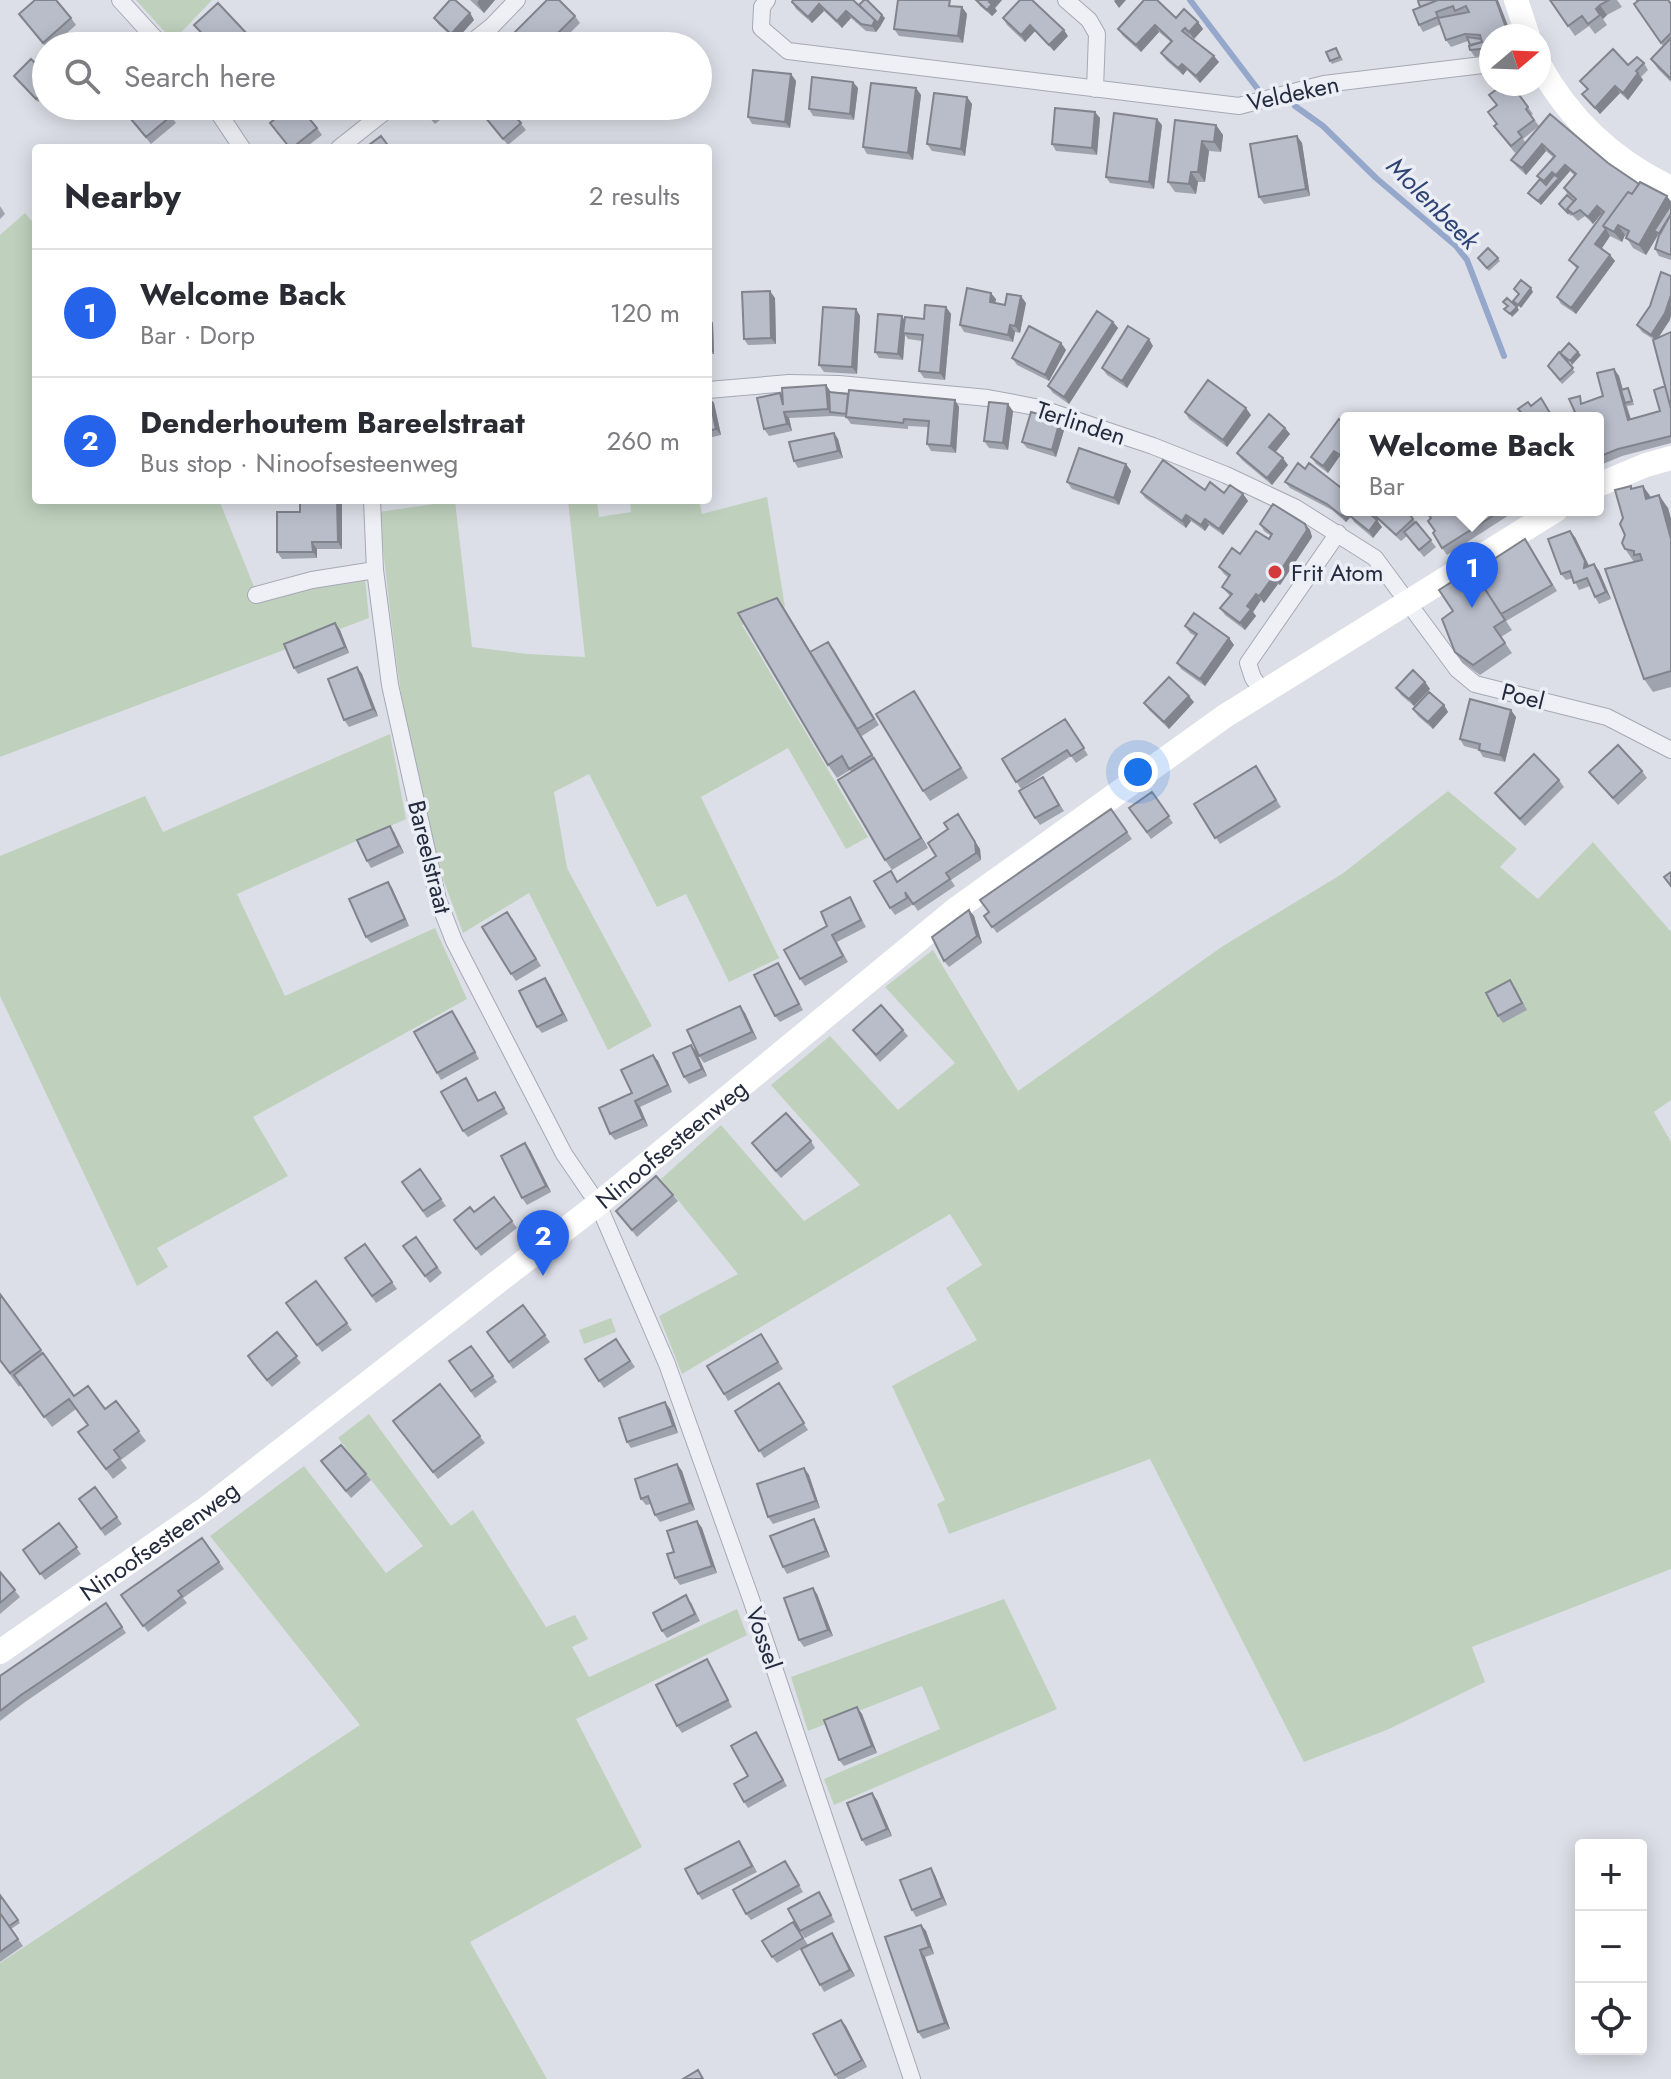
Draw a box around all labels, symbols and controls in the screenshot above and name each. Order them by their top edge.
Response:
north arrow [1479,24,1551,96]
search box [32,32,712,120]
icon: search [60,54,104,98]
text: Search here [124,55,276,98]
street label: Veldeken [1244,66,1342,120]
water label: Molenbeek [1378,148,1489,259]
text: Nearby [64,172,181,221]
text: 2 results [589,177,680,215]
text: Welcome Back [140,273,346,316]
text: 1 [83,294,97,332]
text: 120 m [610,294,680,332]
text: Bar · Dorp [140,316,255,354]
street label: Terlinden [1032,392,1130,454]
text: Denderhoutem Bareelstraat [140,401,525,444]
popup [1340,412,1604,516]
text: 2 [81,422,99,460]
text: 260 m [607,422,680,460]
text: Welcome Back [1369,424,1575,467]
text: Bus stop · Ninoofsesteenweg [140,444,458,482]
text: Bar [1369,467,1405,505]
pin: 1 [1446,542,1498,608]
place label: Frit Atom [1291,555,1383,590]
marker: Frit Atom [1266,563,1284,581]
street label: Poel [1498,674,1548,718]
your location [1118,752,1158,792]
street label: Bareelstraat [399,797,461,918]
street label: Ninoofsesteenweg [588,1071,754,1217]
pin: 2 [517,1210,569,1276]
street label: Ninoofsesteenweg [72,1472,246,1609]
street label: Vossel [737,1602,791,1674]
map controls [1575,1839,1647,2055]
button: + [1575,1839,1647,1911]
button: − [1575,1911,1647,1983]
button: locate [1575,1983,1647,2055]

